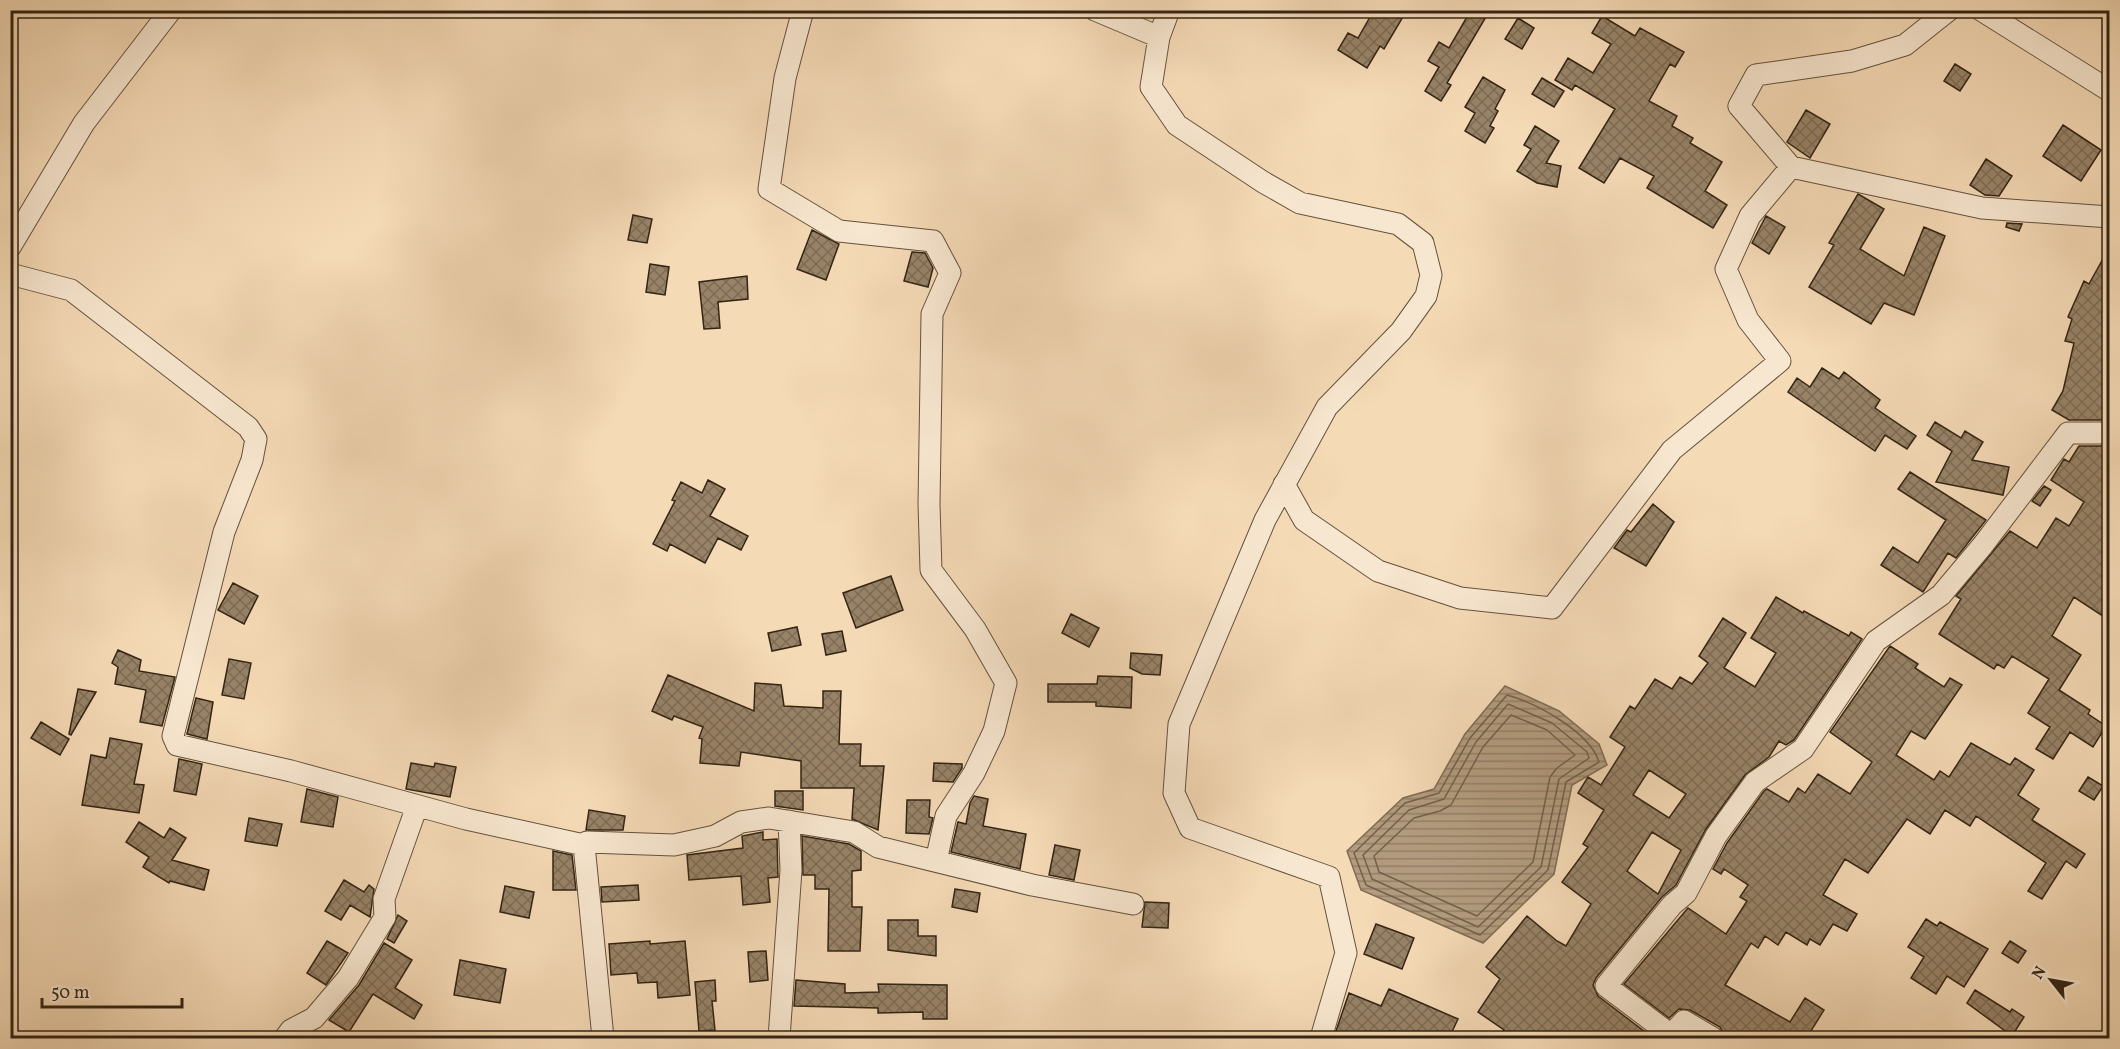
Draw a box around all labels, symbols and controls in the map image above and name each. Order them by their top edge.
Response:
north arrow [2021,950,2081,1010]
text: N [2027,962,2052,984]
scale bar [42,971,182,1009]
text: 50 m [51,981,90,1006]

